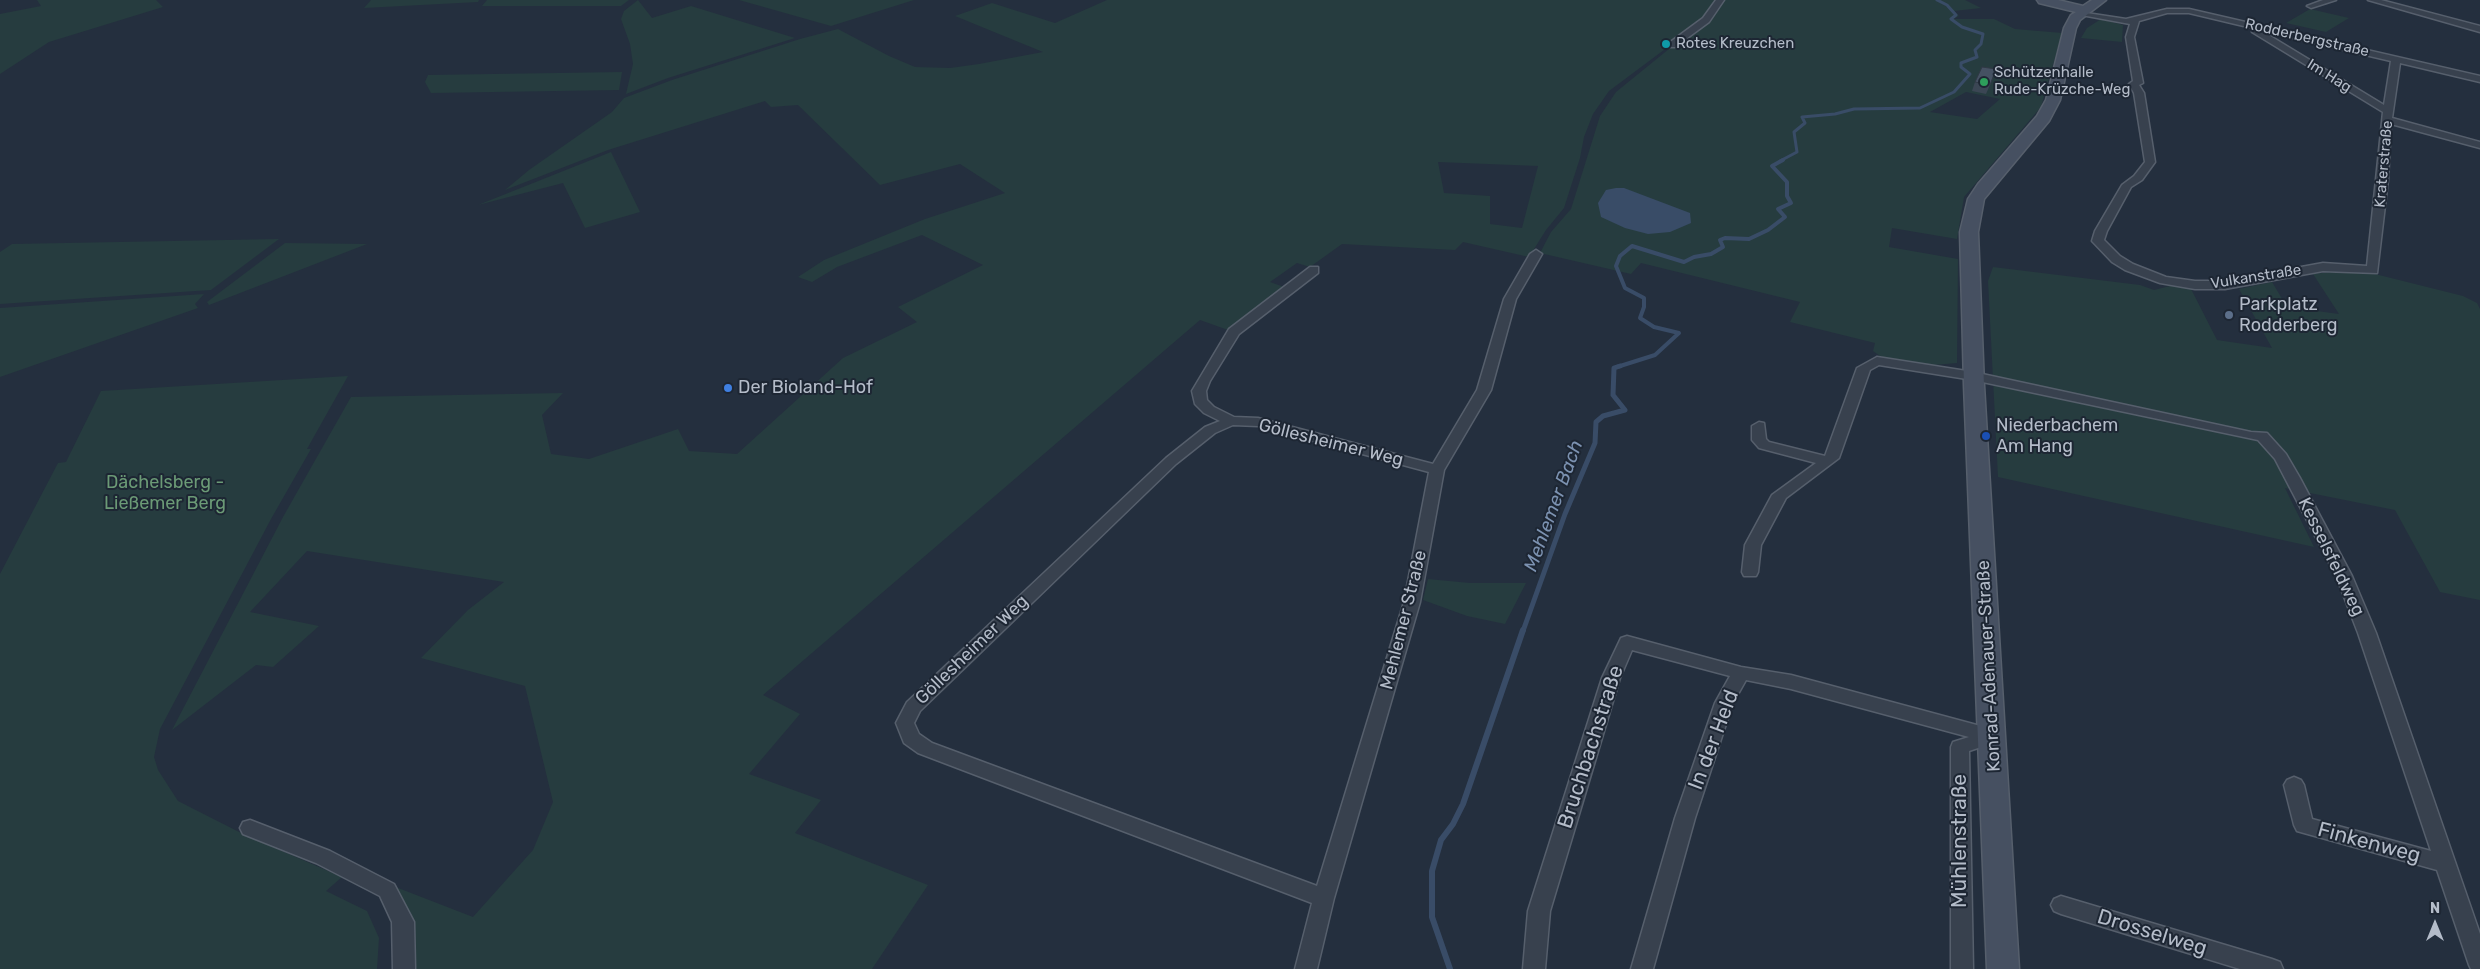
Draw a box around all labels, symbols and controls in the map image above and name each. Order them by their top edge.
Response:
street label: Rodderbergstraße [2243,15,2371,61]
place label: Rotes Kreuzchen [1676,35,1794,53]
marker: Rotes Kreuzchen [1660,38,1672,50]
street label: Im Hag [2303,55,2355,97]
place label: Schützenhalle Rude-Krüzche-Weg [1994,64,2130,99]
marker: Schützenhalle Rude-Krüzche-Weg [1978,76,1990,88]
street label: Kraterstraße [2371,120,2397,208]
street label: Vulkanstraße [2209,261,2303,293]
place label: Parkplatz Rodderberg [2239,294,2338,336]
marker: Parkplatz Rodderberg [2223,309,2235,321]
place label: Der Bioland-Hof [738,377,873,399]
marker: Der Bioland-Hof [722,382,734,394]
street label: Göllesheimer Weg [1256,415,1406,471]
place label: Niederbachem Am Hang [1996,415,2118,458]
marker: Niederbachem Am Hang [1980,430,1992,442]
water label: Mehlemer Bach [1520,437,1588,575]
park label: Dächelsberg - Ließemer Berg [104,472,226,514]
street label: Kesselsfeldweg [2293,494,2369,620]
street label: Mehlemer Straße [1376,548,1432,692]
street label: Konrad-Adenauer-Straße [1973,560,2005,772]
street label: Göllesheimer Weg [911,591,1033,709]
street label: Bruchbachstraße [1553,662,1629,832]
street label: In der Held [1683,686,1745,794]
street label: Mühlenstraße [1947,774,1973,908]
street label: Finkenweg [2315,817,2423,869]
north arrow [2410,899,2460,949]
text: N [2430,900,2440,917]
street label: Drosselweg [2094,904,2210,962]

